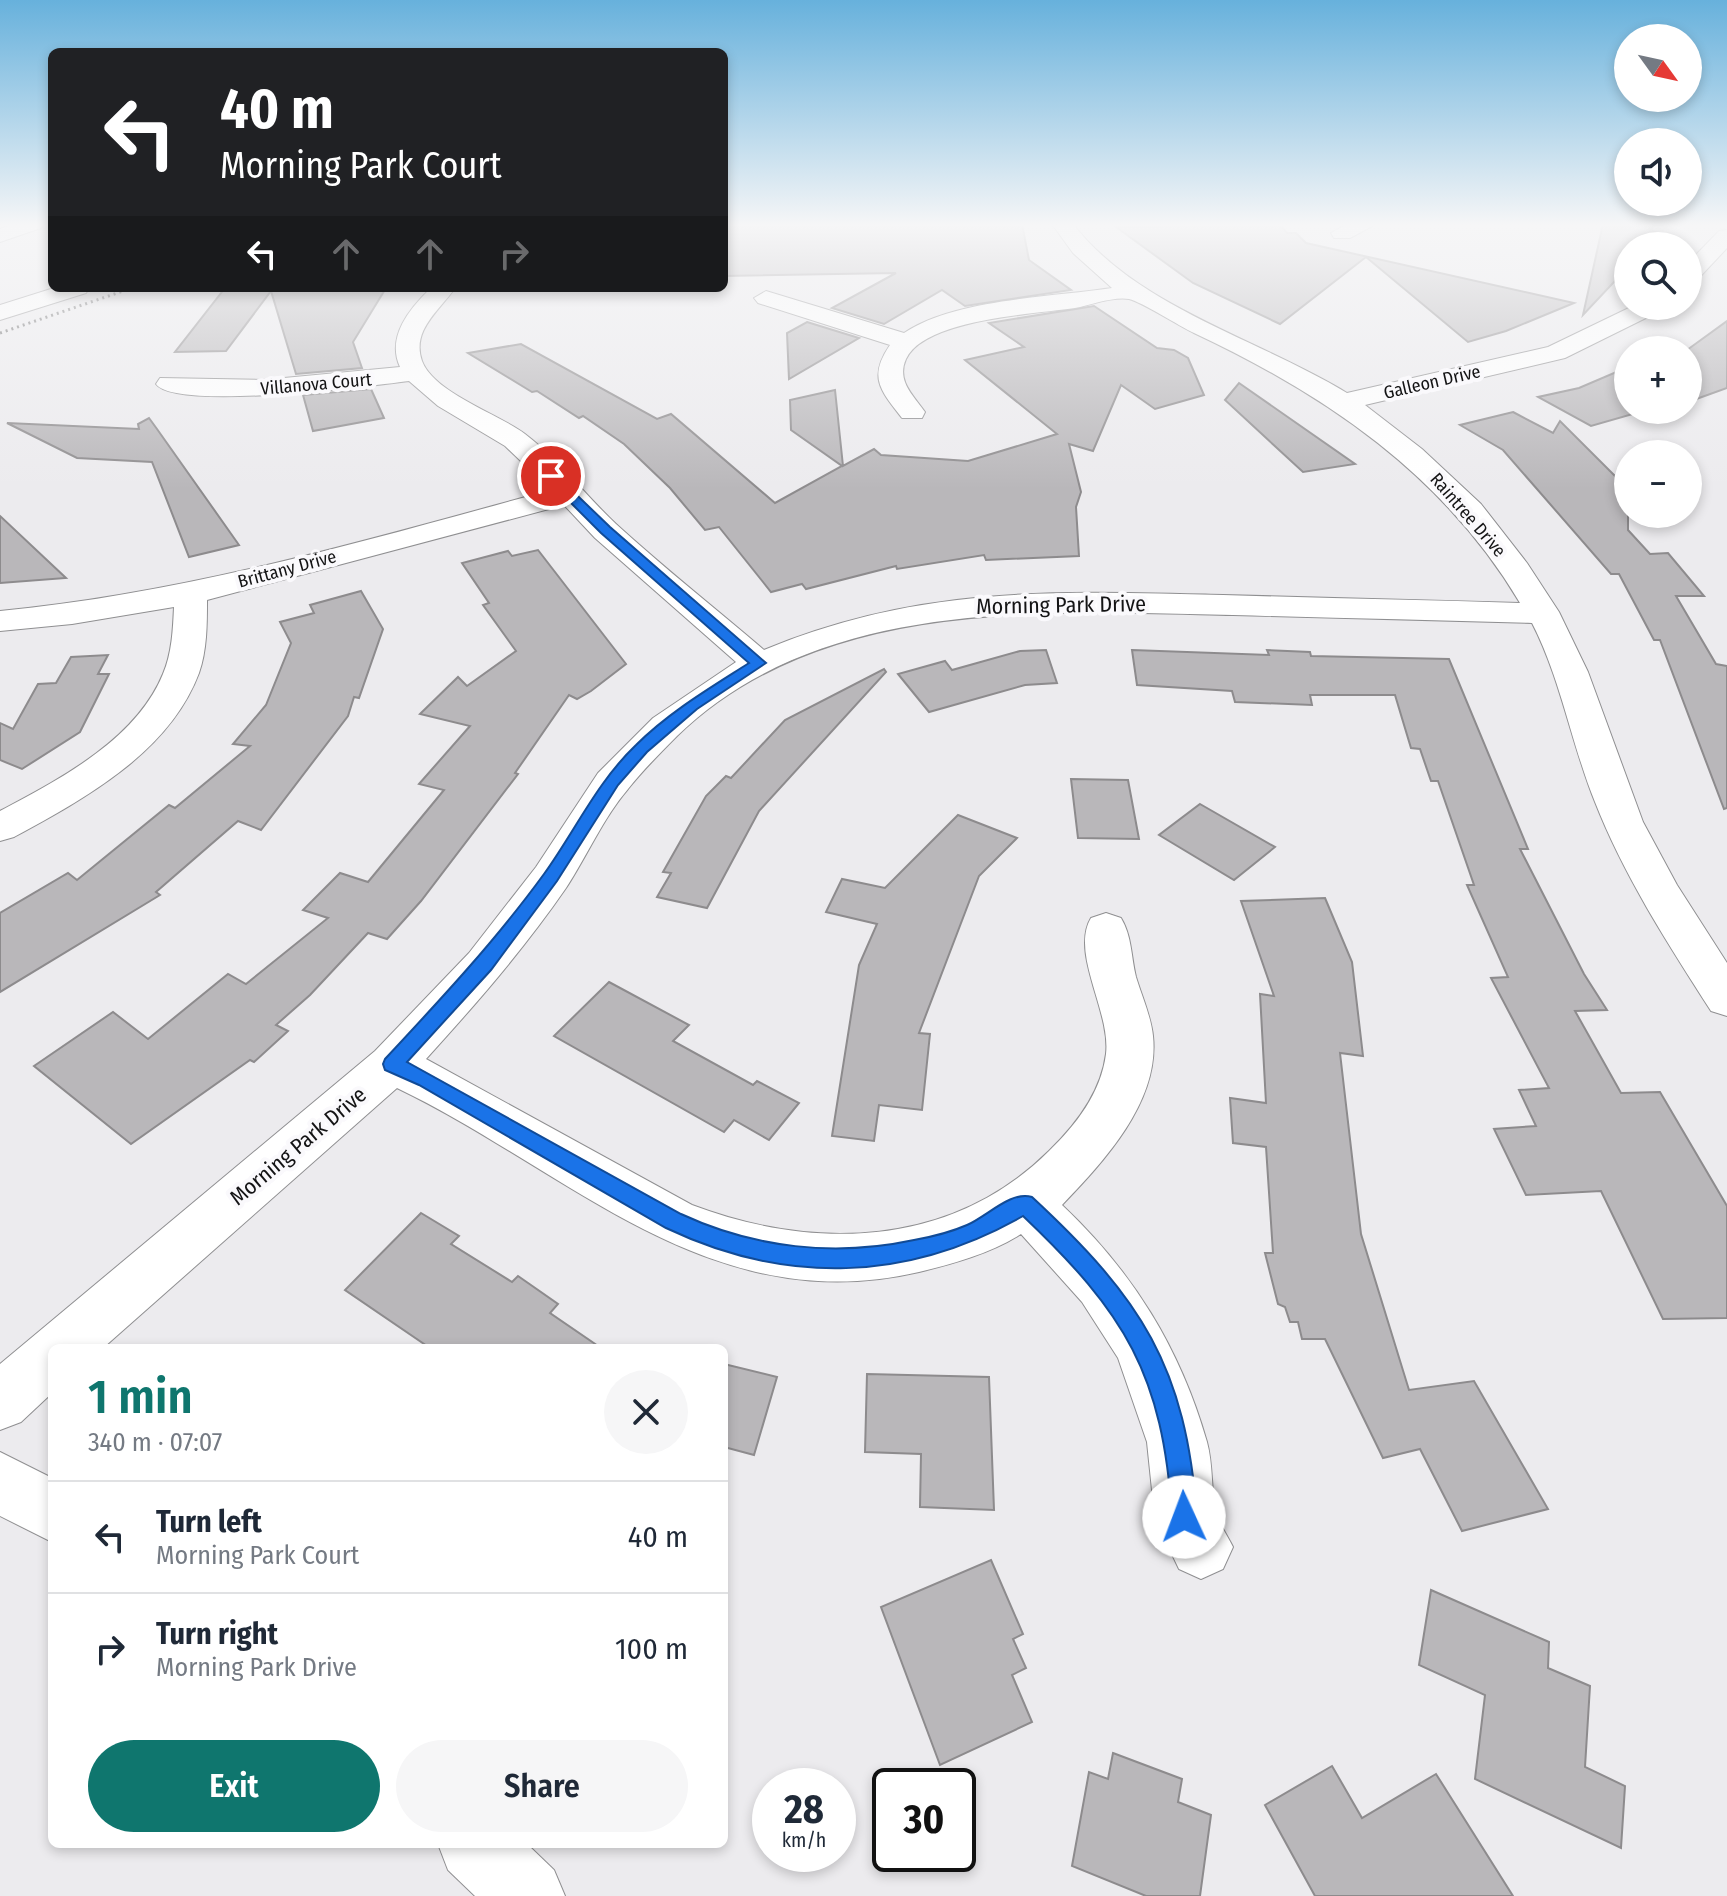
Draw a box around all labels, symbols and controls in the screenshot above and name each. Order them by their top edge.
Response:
north arrow [1614,24,1702,112]
map controls [1614,24,1702,528]
text: 40 m [220,76,334,143]
icon: left [88,80,192,184]
button: sound [1614,128,1702,216]
text: Morning Park Court [220,144,502,188]
icon: left [240,232,284,276]
icon: ahead [324,232,368,276]
icon: ahead [408,232,452,276]
icon: right [492,232,536,276]
button: search [1614,232,1702,320]
button: + [1614,336,1702,424]
street label: Galleon Drive [1382,360,1483,404]
street label: Villanova Court [260,368,373,400]
button: − [1614,440,1702,528]
pin [517,442,585,510]
icon: arrive [529,454,573,498]
street label: Raintree Drive [1425,468,1511,562]
street label: Brittany Drive [235,545,339,593]
street label: Morning Park Drive [976,590,1146,620]
street label: Morning Park Drive [224,1081,372,1211]
text: 1 min [88,1368,193,1426]
button: close [604,1370,688,1454]
text: 340 m · 07:07 [88,1427,222,1458]
position arrow [1142,1475,1226,1559]
text: Turn left [156,1504,262,1540]
icon: left [88,1515,132,1559]
text: 40 m [628,1519,688,1555]
text: Morning Park Court [156,1540,359,1571]
text: Turn right [156,1616,278,1652]
icon: right [88,1627,132,1671]
text: 100 m [615,1631,688,1667]
text: Morning Park Drive [156,1652,357,1683]
button: Exit [88,1740,380,1832]
button: Share [396,1740,688,1832]
speed limit sign: 30 [872,1768,976,1872]
text: 28 [784,1786,824,1834]
text: km/h [782,1828,826,1852]

